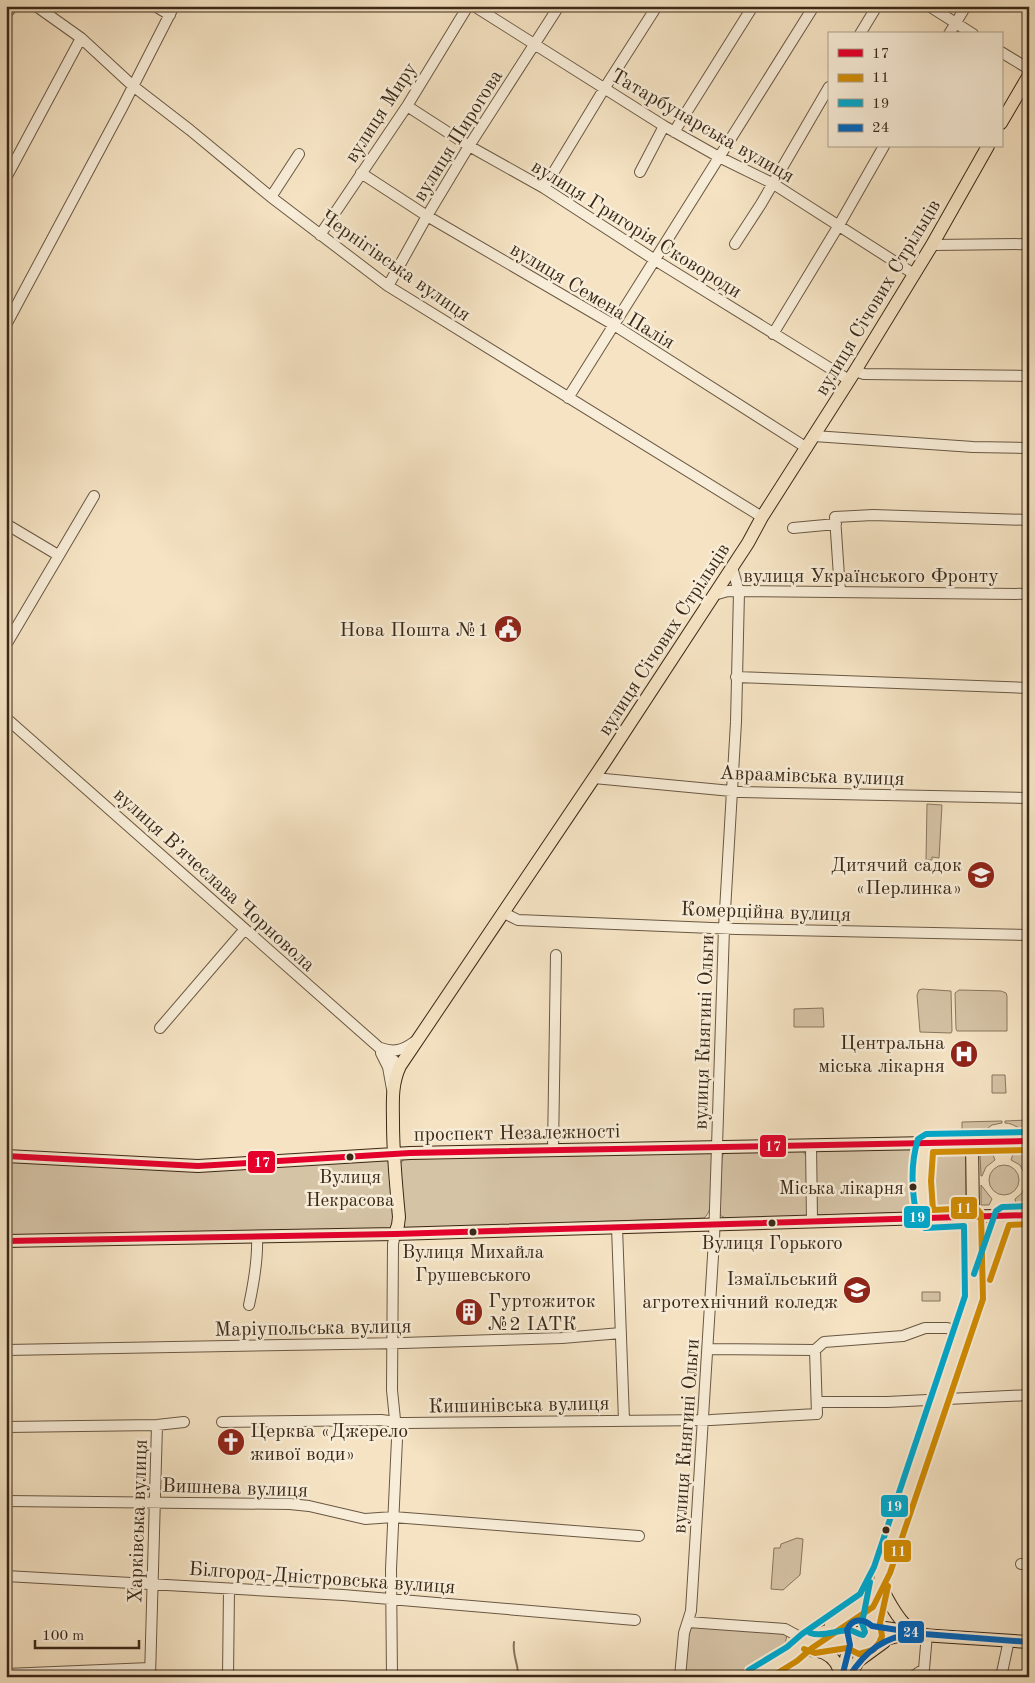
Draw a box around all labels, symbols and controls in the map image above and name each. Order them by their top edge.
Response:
legend [828,32,1002,148]
text: 17 [872,47,889,62]
street label: вулиця Миру [342,59,422,167]
street label: Татарбунарська вулиця [607,66,797,187]
street label: вулиця Пирогова [410,67,507,205]
text: 11 [872,71,889,86]
text: 19 [872,97,889,112]
text: 24 [872,121,889,136]
street label: вулиця Григорія Сковороди [527,157,745,303]
street label: вулиця Січових Стрільців [812,196,945,400]
street label: Чернігівська вулиця [316,207,474,326]
street label: вулиця Семена Палія [506,240,678,354]
street label: вулиця Січових Стрільців [595,540,734,740]
street label: вулиця Українського Фронту [743,567,999,587]
public building icon: Нова Пошта №1 [493,614,523,644]
place label: Нова Пошта №1 [339,621,489,641]
street label: Авраамівська вулиця [719,764,905,790]
street label: вулиця Вʼячеслава Чорновола [109,785,318,976]
place label: Дитячий садок «Перлинка» [831,856,962,899]
school or university icon: Дитячий садок «Перлинка» [966,860,996,890]
street label: Комерційна вулиця [680,900,851,926]
street label: вулиця Княгині Ольги [692,934,718,1130]
place label: Центральна міська лікарня [818,1034,945,1077]
hospital icon: Центральна міська лікарня [949,1039,979,1069]
street label: проспект Незалежності [413,1122,621,1146]
line badge: 17 [759,1134,787,1158]
text: 17 [765,1140,781,1154]
line badge: 17 [247,1150,276,1174]
marker: Вулиця Некрасова [345,1152,355,1162]
text: 17 [254,1156,270,1170]
place label: Вулиця Некрасова [306,1169,395,1211]
place label: Міська лікарня [779,1180,904,1199]
marker: Міська лікарня [908,1182,918,1192]
line badge: 11 [950,1196,978,1220]
text: 11 [956,1202,972,1216]
line badge: 19 [903,1205,931,1229]
text: 19 [909,1211,925,1225]
marker: Вулиця Горького [767,1218,777,1228]
marker: Вулиця Михайла Грушевського [468,1227,478,1237]
place label: Вулиця Горького [701,1235,843,1254]
place label: Вулиця Михайла Грушевського [402,1244,545,1286]
place label: Ізмаїльський агротехнічний коледж [642,1270,838,1313]
school or university icon: Ізмаїльський агротехнічний коледж [842,1275,872,1305]
place label: Гуртожиток №2 ІАТК [488,1292,596,1335]
building icon: Гуртожиток №2 ІАТК [454,1297,484,1327]
street label: Маріупольська вулиця [214,1317,412,1341]
street label: вулиця Княгині Ольги [670,1338,704,1534]
street label: Кишинівська вулиця [428,1394,610,1418]
place label: Церква «Джерело живої води» [250,1422,408,1465]
church icon: Церква «Джерело живої води» [216,1427,246,1457]
street label: Харківська вулиця [126,1439,152,1603]
street label: Вишнева вулиця [161,1476,308,1502]
line badge: 19 [880,1494,909,1518]
text: 19 [886,1500,902,1514]
unlabelled marker [881,1525,891,1535]
line badge: 11 [883,1539,912,1563]
text: 11 [890,1545,906,1559]
street label: Білгород-Дністровська вулиця [188,1560,456,1598]
scale bar [35,1618,139,1650]
line badge: 24 [897,1620,925,1644]
text: 24 [903,1626,919,1640]
text: 100 m [42,1629,84,1644]

